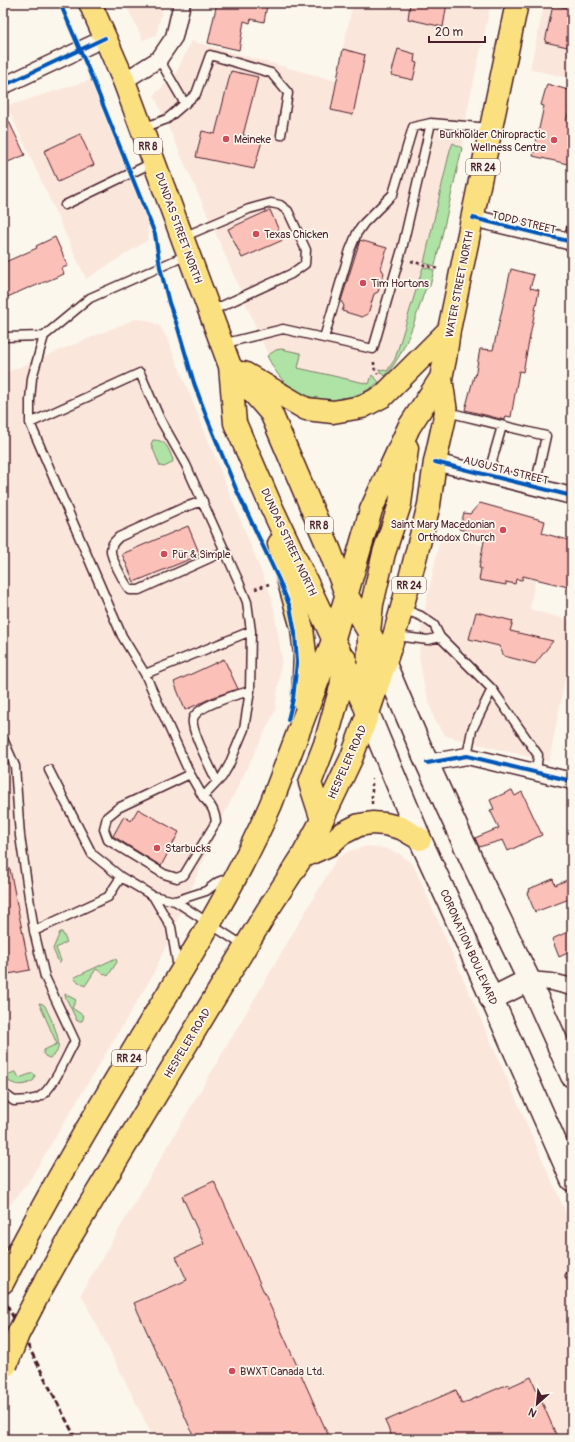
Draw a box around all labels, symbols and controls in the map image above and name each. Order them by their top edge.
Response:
scale bar [429,18,485,44]
text: 20 m [435,25,464,40]
place label: Burkholder Chiropractic Wellness Centre [439,128,547,154]
place label: Meineke [234,133,271,146]
marker: Meineke [221,134,231,144]
marker: Burkholder Chiropractic Wellness Centre [549,135,559,145]
road number: RR 8 [134,138,162,154]
road number: RR 24 [466,159,500,175]
street label: DUNDAS STREET NORTH [152,171,205,285]
street label: TODD STREET [490,208,557,237]
place label: Texas Chicken [264,228,328,241]
marker: Texas Chicken [251,229,261,239]
street label: WATER STREET NORTH [443,230,476,338]
place label: Tim Hortons [371,277,429,290]
marker: Tim Hortons [358,278,368,288]
street label: AUGUSTA STREET [462,454,550,487]
street label: DUNDAS STREET NORTH [258,486,319,598]
road number: RR 8 [305,517,333,533]
place label: Saint Mary Macedonian Orthodox Church [390,518,495,544]
marker: Saint Mary Macedonian Orthodox Church [498,525,508,535]
place label: Pür & Simple [172,548,231,561]
marker: Pür & Simple [159,549,169,559]
road number: RR 24 [392,577,426,593]
street label: HESPELER ROAD [325,723,369,801]
place label: Starbucks [165,842,211,855]
marker: Starbucks [152,843,162,853]
street label: CORONATION BOULEVARD [437,887,500,1007]
street label: HESPELER ROAD [162,1006,213,1080]
road number: RR 24 [112,1050,146,1066]
place label: BWXT Canada Ltd. [240,1365,325,1378]
marker: BWXT Canada Ltd. [227,1366,237,1376]
north arrow [517,1384,557,1424]
text: N [526,1405,539,1420]

